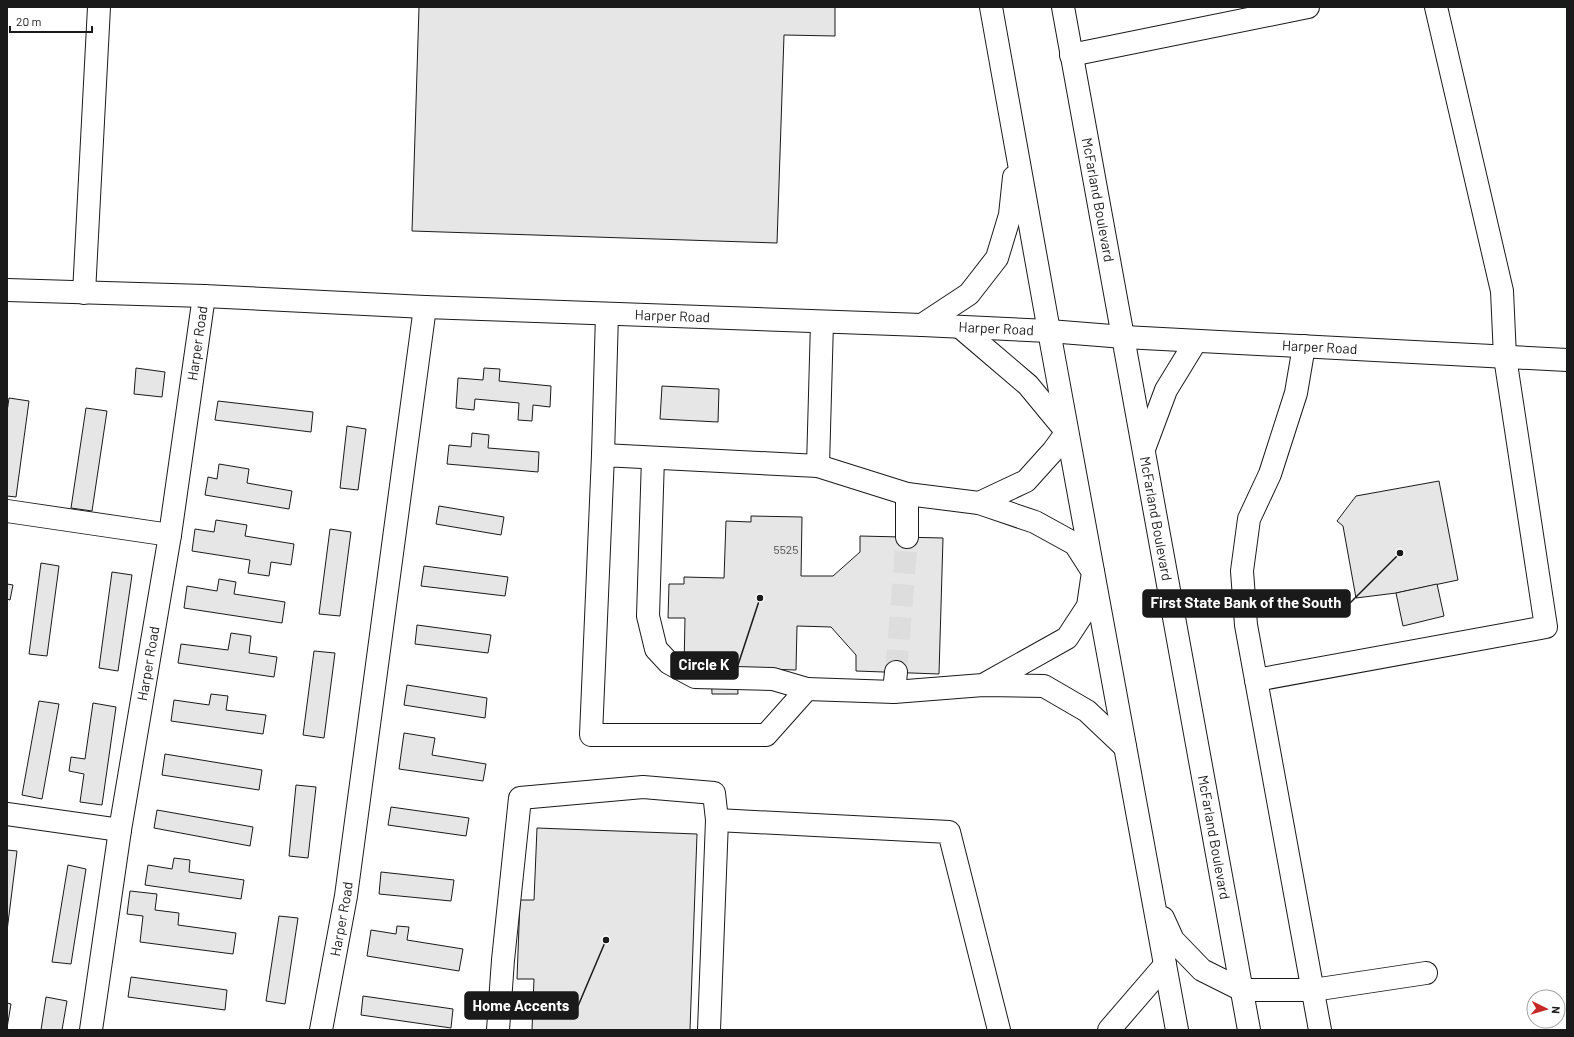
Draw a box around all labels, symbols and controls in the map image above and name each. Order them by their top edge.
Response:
scale bar [10,8,92,34]
text: 20 m [16,14,42,28]
street label: McFarland Boulevard [1079,136,1118,263]
street label: Harper Road [183,305,211,382]
street label: Harper Road [634,306,710,325]
street label: Harper Road [958,318,1034,338]
street label: Harper Road [1282,336,1358,357]
street label: McFarland Boulevard [1137,455,1176,582]
house number: 5525 [774,542,798,556]
callout: First State Bank of the South [1143,590,1350,617]
text: First State Bank of the South [1151,593,1341,611]
street label: Harper Road [133,625,162,702]
callout: Circle K [671,652,738,679]
text: Circle K [679,655,730,673]
street label: McFarland Boulevard [1195,774,1234,901]
street label: Harper Road [326,881,356,957]
north arrow [1526,989,1566,1029]
callout: Home Accents [465,992,578,1019]
text: Home Accents [473,996,570,1014]
text: N [1550,1006,1563,1014]

